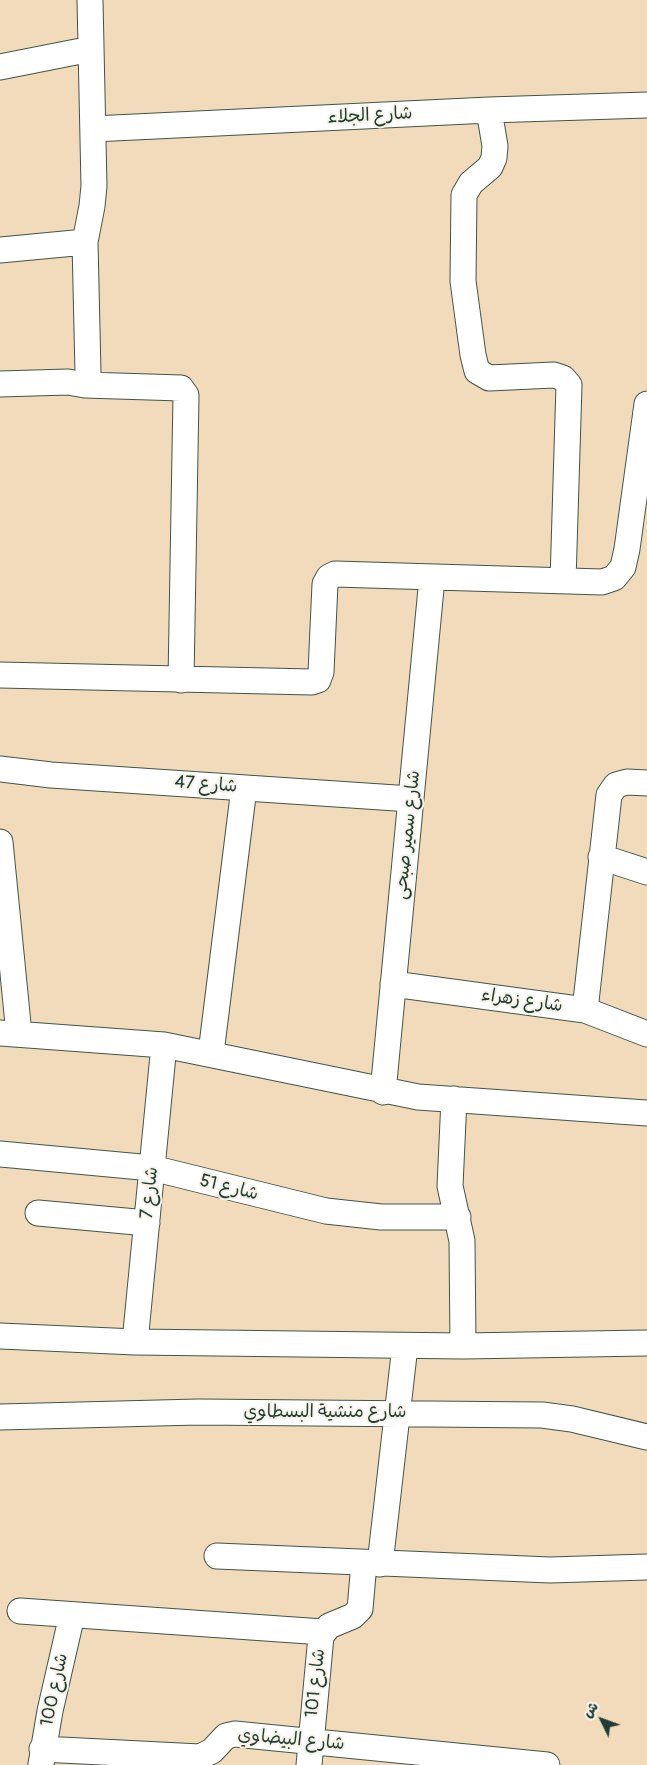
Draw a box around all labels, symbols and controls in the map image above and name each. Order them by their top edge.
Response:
street label: شارع الجلاء [327,103,413,129]
street label: شارع سمير صبحى [390,769,426,901]
street label: شارع 47 [174,772,238,798]
street label: شارع زهراء [480,985,564,1017]
street label: شارع 7 [137,1166,163,1220]
street label: شارع 51 [197,1170,261,1206]
street label: شارع منشية البسطاوي [244,1401,406,1423]
street label: شارع 101 [302,1647,330,1719]
street label: شارع 100 [37,1651,73,1729]
north arrow [577,1695,627,1745]
text: ش [579,1698,602,1721]
street label: شارع البيضاوي [237,1725,345,1755]

